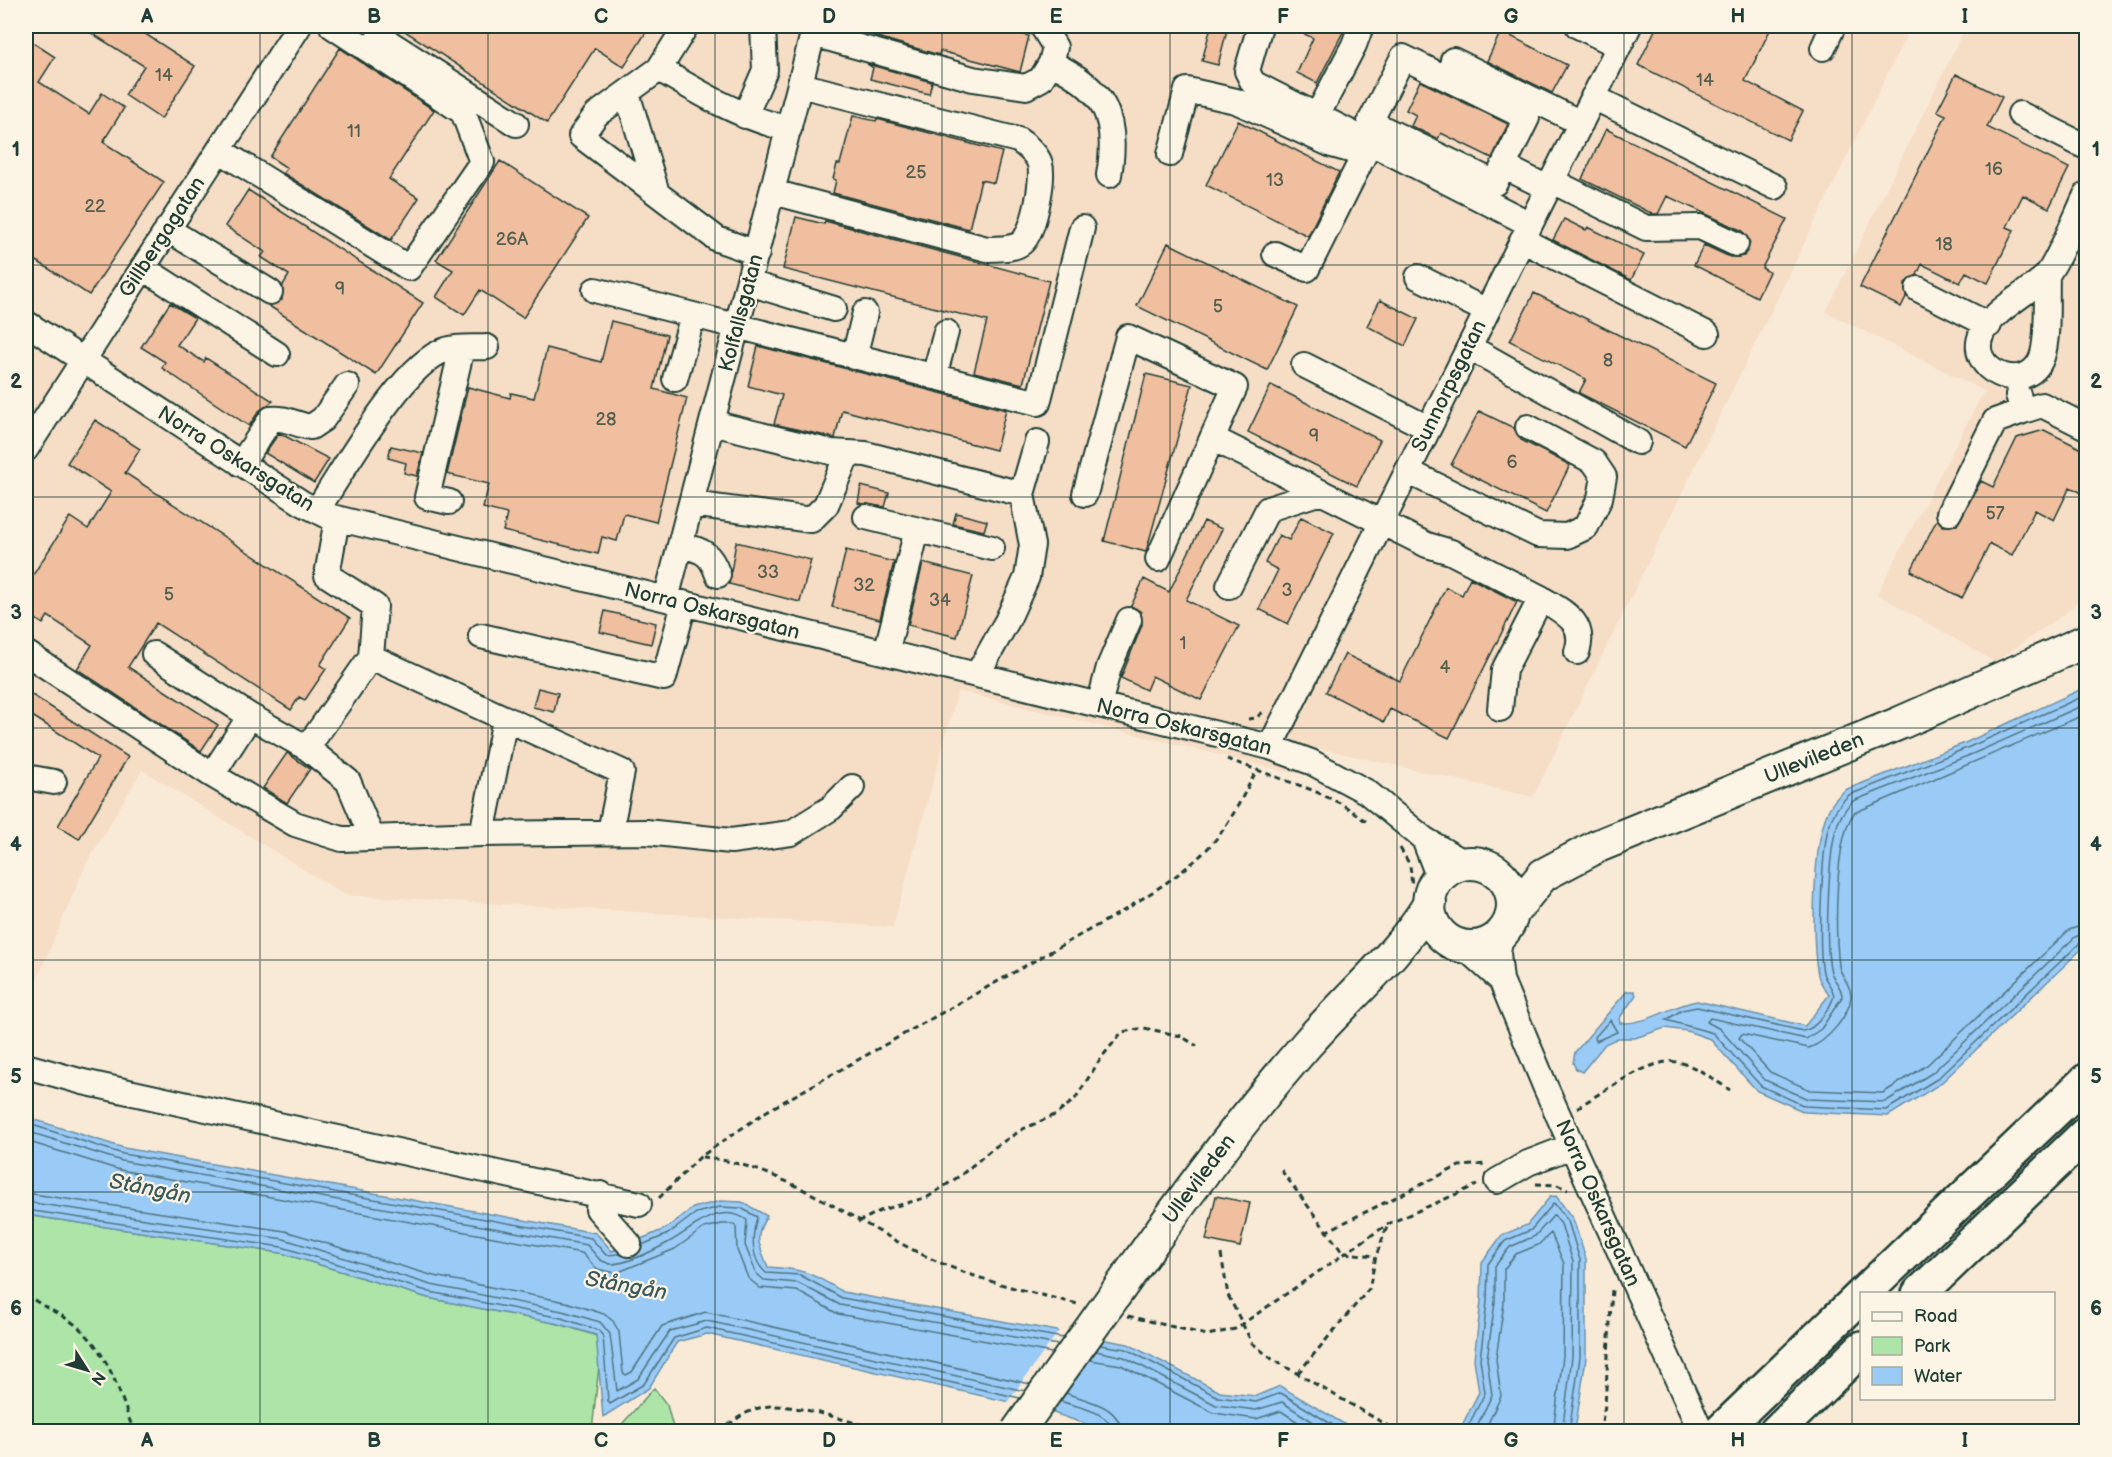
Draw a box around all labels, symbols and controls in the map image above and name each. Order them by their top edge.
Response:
text: A [140,5,154,29]
text: B [367,5,381,29]
text: C [594,5,608,29]
text: D [822,5,836,29]
text: E [1050,5,1063,29]
text: F [1277,5,1289,29]
text: G [1504,5,1519,29]
text: H [1731,5,1745,29]
text: I [1962,5,1968,29]
house number: 14 [155,65,173,86]
house number: 14 [1696,70,1714,91]
house number: 11 [347,121,361,142]
text: 1 [12,138,20,162]
text: 1 [2092,138,2100,162]
house number: 16 [1985,159,2003,180]
house number: 25 [906,162,926,183]
house number: 13 [1266,170,1284,191]
street label: Gillbergagatan [114,172,210,302]
house number: 22 [84,196,106,217]
house number: 26A [496,229,528,250]
house number: 18 [1935,234,1953,255]
street label: Kolfallsgatan [713,251,769,375]
house number: 9 [335,279,345,300]
house number: 5 [1213,296,1223,317]
street label: Sunnorpsgatan [1406,316,1492,456]
house number: 8 [1603,350,1613,371]
text: 2 [10,370,22,394]
text: 2 [2090,370,2102,394]
street label: Norra Oskarsgatan [153,401,319,517]
house number: 28 [595,409,617,430]
house number: 9 [1309,426,1319,447]
house number: 6 [1507,452,1518,473]
house number: 57 [1985,503,2005,524]
house number: 33 [757,562,779,583]
house number: 32 [853,575,875,596]
street label: Norra Oskarsgatan [622,577,802,645]
house number: 3 [1281,580,1293,601]
house number: 5 [164,584,174,605]
house number: 34 [929,590,951,611]
text: 3 [10,601,22,625]
text: 3 [2090,601,2102,625]
house number: 1 [1180,633,1186,654]
house number: 4 [1440,657,1451,678]
street label: Norra Oskarsgatan [1094,693,1274,761]
street label: Ullevileden [1761,727,1867,789]
text: 4 [10,833,22,857]
text: 4 [2090,833,2102,857]
text: 5 [10,1065,22,1089]
text: 5 [2090,1065,2102,1089]
street label: Norra Oskarsgatan [1550,1116,1646,1290]
street label: Ullevileden [1157,1129,1241,1229]
water label: Stångån [107,1168,193,1210]
water label: Stångån [583,1266,669,1306]
legend [1860,1292,2055,1400]
text: 6 [10,1297,22,1321]
text: 6 [2090,1297,2102,1321]
text: Road [1914,1306,1958,1327]
text: Park [1914,1336,1950,1357]
north arrow [57,1340,117,1400]
text: Water [1914,1366,1962,1387]
text: N [87,1368,109,1389]
text: A [140,1429,154,1453]
text: B [367,1429,381,1453]
text: C [594,1429,608,1453]
text: D [822,1429,836,1453]
text: E [1050,1429,1063,1453]
text: F [1277,1429,1289,1453]
text: G [1504,1429,1519,1453]
text: H [1731,1429,1745,1453]
text: I [1962,1429,1968,1453]

